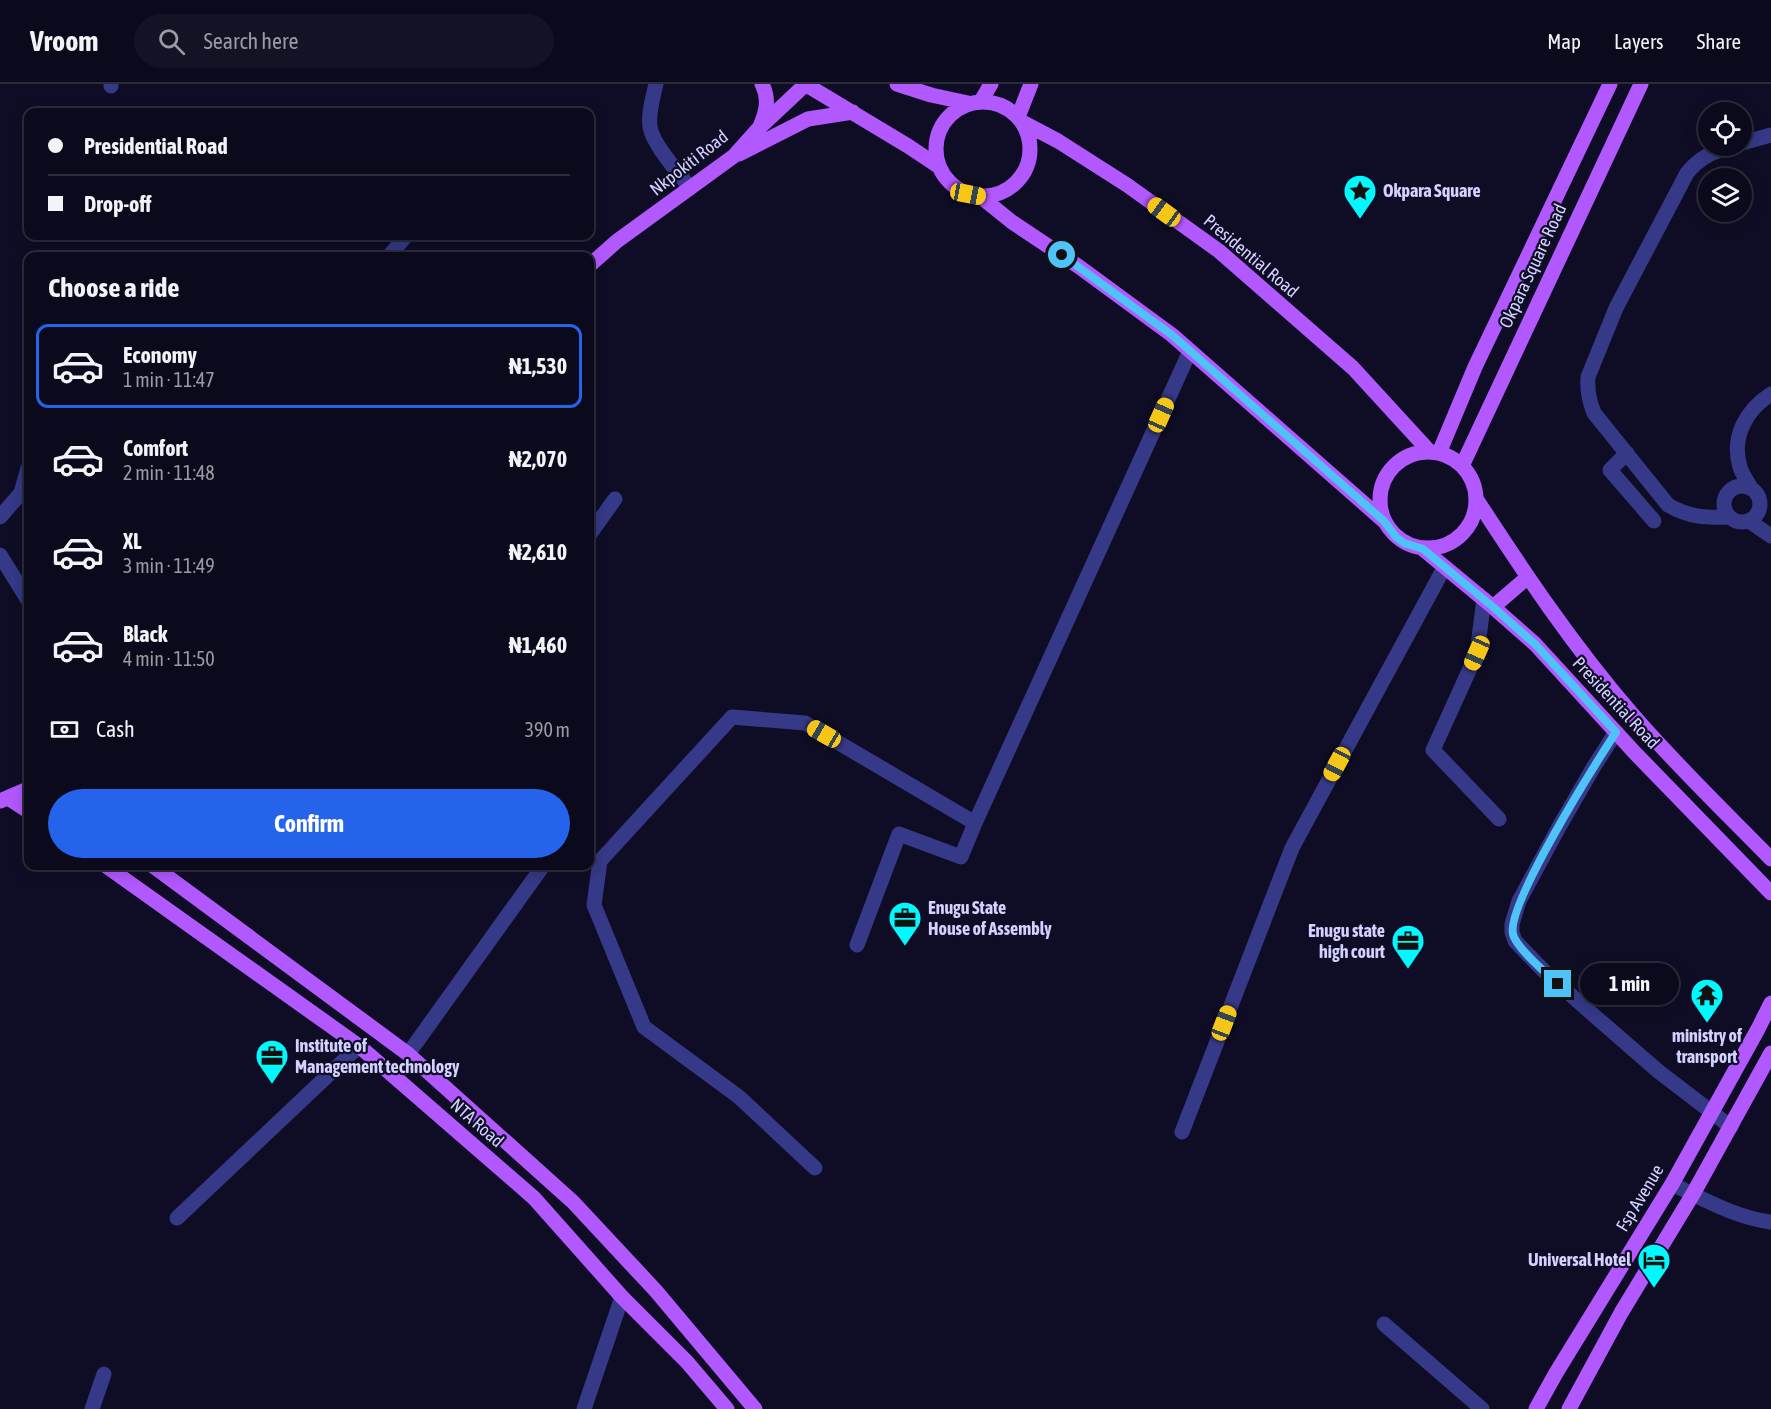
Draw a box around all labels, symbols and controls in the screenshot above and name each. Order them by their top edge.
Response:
search box [134,14,554,68]
text: Vroom [30,25,98,57]
icon: search [155,25,188,58]
text: Search here [203,28,298,54]
text: Map [1547,29,1581,53]
text: Layers [1614,29,1664,53]
text: Share [1697,29,1741,53]
map controls [1698,102,1752,222]
button: locate [1698,102,1752,156]
street label: Nkpokiti Road [645,126,732,200]
text: Presidential Road [84,133,228,159]
button: layers [1698,168,1752,222]
place icon: Okpara Square [1342,173,1378,220]
place label: Okpara Square [1383,180,1481,201]
car [949,182,987,206]
text: Drop-off [84,191,151,217]
car [1144,194,1184,230]
street label: Okpara Square Road [1495,200,1571,331]
street label: Presidential Road [1200,210,1303,301]
route start [1048,241,1075,268]
text: Choose a ride [48,272,180,303]
icon: car [51,339,105,393]
text: Economy [123,342,197,368]
text: ₦1,530 [509,353,567,379]
text: 1 min · 11:47 [123,368,215,391]
car [1145,395,1177,435]
icon: car [51,432,105,486]
text: Comfort [123,435,188,461]
text: ₦2,070 [509,446,567,472]
text: 2 min · 11:48 [123,461,215,484]
icon: car [51,525,105,579]
text: XL [123,528,141,554]
text: ₦2,610 [509,539,567,565]
text: 3 min · 11:49 [123,554,215,577]
icon: car [51,618,105,672]
text: Black [123,621,167,647]
text: ₦1,460 [509,632,567,658]
car [1461,633,1493,673]
text: 4 min · 11:50 [123,647,215,670]
street label: Presidential Road [1569,653,1664,753]
icon: cash [48,713,81,746]
text: Cash [96,716,135,742]
car [804,717,844,751]
text: 390 m [525,718,570,741]
car [1321,744,1353,784]
button: Confirm [48,789,570,858]
place label: Enugu State House of Assembly [928,897,1052,939]
office icon: Enugu State House of Assembly [887,900,923,947]
place label: Enugu state high court [1308,920,1386,962]
office icon: Enugu state high court [1390,923,1426,970]
callout: 1 min [1579,963,1678,1005]
route end [1544,970,1571,997]
text: 1 min [1609,972,1650,995]
temple icon: ministry of transport [1689,977,1725,1024]
car [1209,1003,1239,1043]
place label: ministry of transport [1672,1025,1743,1067]
place label: Institute of Management technology [295,1035,460,1077]
office icon: Institute of Management technology [254,1038,290,1085]
street label: NTA Road [446,1094,508,1151]
street label: Fsp Avenue [1611,1160,1668,1235]
hotel icon: Universal Hotel [1636,1242,1672,1289]
place label: Universal Hotel [1528,1249,1631,1270]

